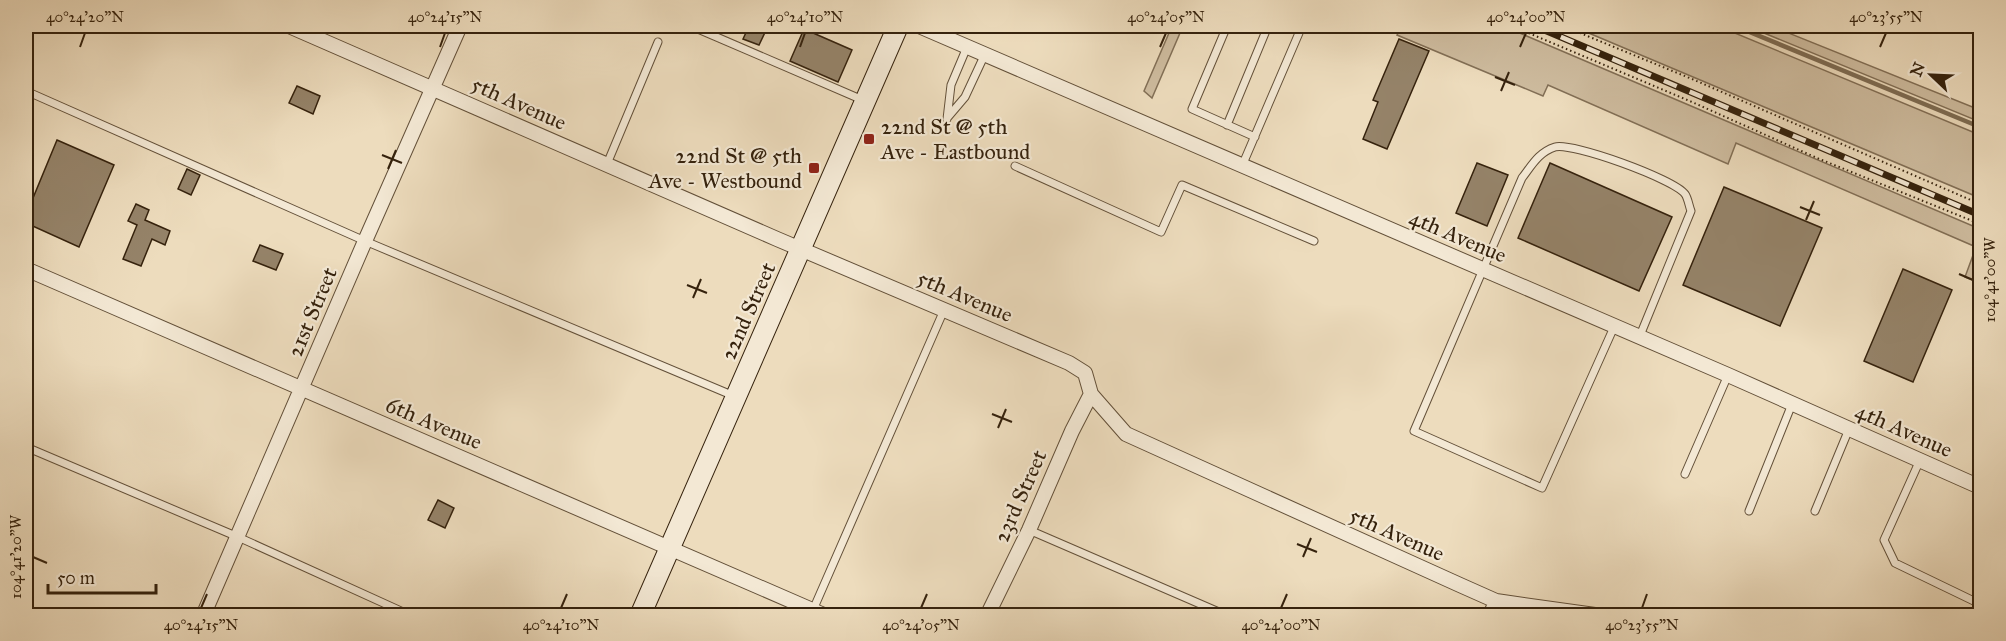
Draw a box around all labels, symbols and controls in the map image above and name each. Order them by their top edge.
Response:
text: 40°24'20"N [46,8,124,26]
text: 40°24'15"N [408,8,483,26]
text: 40°24'10"N [767,8,843,26]
text: 40°24'05"N [1127,8,1205,26]
text: 40°24'00"N [1486,8,1566,26]
text: 40°23'55"N [1849,8,1923,26]
north arrow [1901,45,1961,105]
text: N [1906,59,1929,79]
street label: 5th Avenue [467,70,571,136]
place label: 22nd St @ 5th Ave - Eastbound [880,113,1030,165]
marker: 22nd St @ 5th Ave - Eastbound [862,132,876,146]
place label: 22nd St @ 5th Ave - Westbound [648,142,802,194]
marker: 22nd St @ 5th Ave - Westbound [807,161,821,175]
street label: 4th Avenue [1405,203,1511,269]
text: 104°41'00"W [1981,237,1999,323]
street label: 22nd Street [715,258,782,364]
street label: 21st Street [281,263,343,361]
street label: 5th Avenue [913,264,1017,328]
street label: 6th Avenue [382,391,486,455]
street label: 4th Avenue [1851,397,1957,463]
street label: 23rd Street [988,445,1052,546]
street label: 5th Avenue [1345,501,1449,567]
text: 104°41'20"W [7,514,25,599]
scale bar [48,557,156,595]
text: 50 m [57,567,95,589]
text: 40°24'15"N [164,616,239,634]
text: 40°24'10"N [523,616,599,634]
text: 40°24'05"N [882,616,960,634]
text: 40°24'00"N [1241,616,1321,634]
text: 40°23'55"N [1605,616,1679,634]

